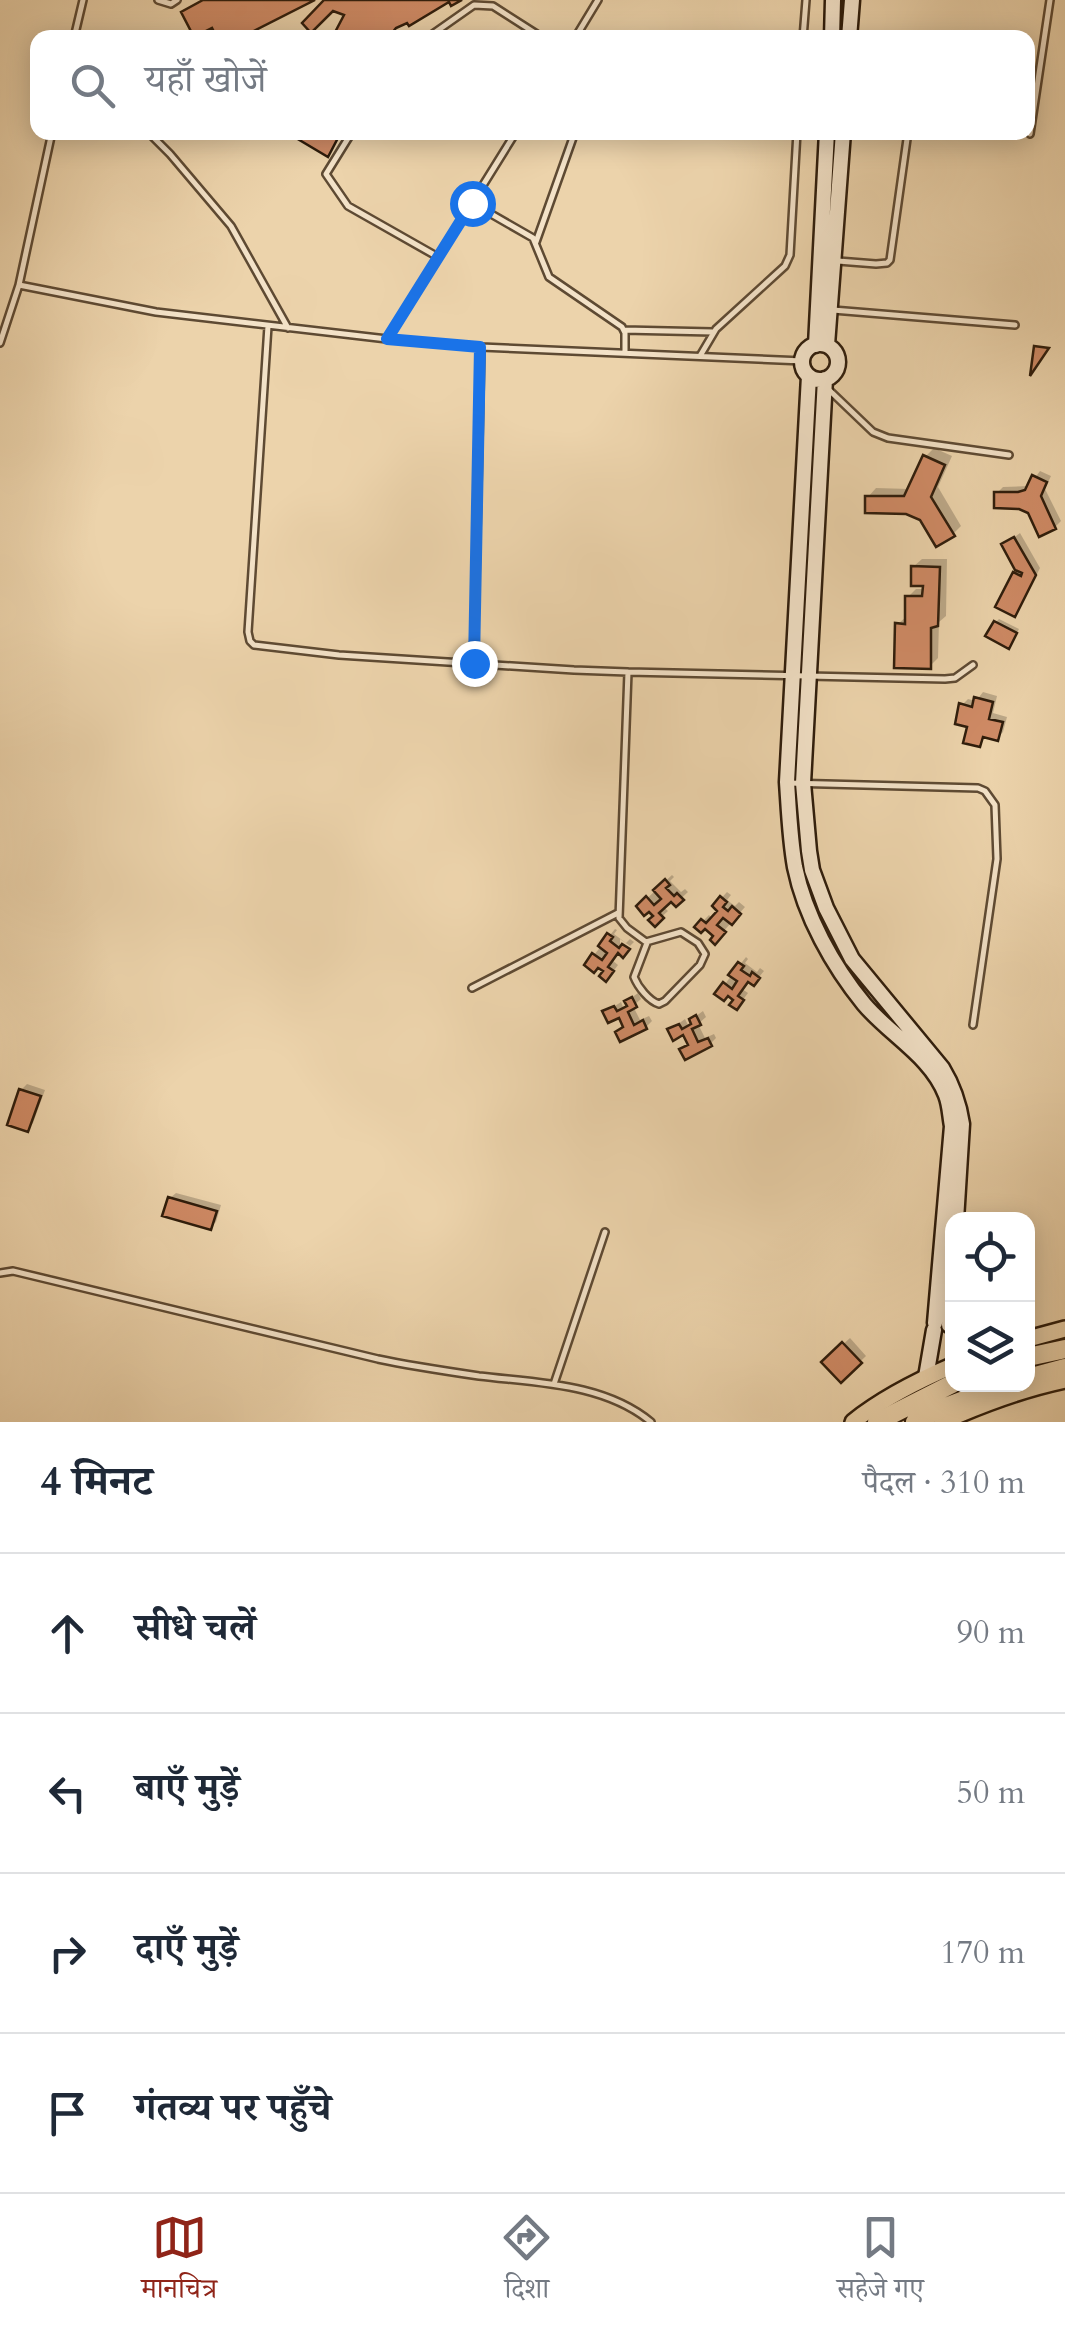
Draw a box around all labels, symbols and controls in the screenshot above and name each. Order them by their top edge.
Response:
search box [30,30,1035,140]
text: यहाँ खोजें [145,54,266,106]
icon: search [65,58,120,113]
route start [450,181,496,227]
route end [452,641,498,687]
map controls [945,1212,1035,1392]
button: locate [945,1212,1035,1302]
button: layers [945,1302,1035,1392]
text: 4 मिनट [40,1453,152,1510]
text: पैदल · 310 m [863,1461,1025,1505]
text: सीधे चलें [135,1602,255,1654]
icon: ahead [40,1606,95,1661]
text: 90 m [957,1611,1025,1655]
text: बाएँ मुड़ें [135,1762,239,1814]
icon: left [40,1766,95,1821]
text: 50 m [957,1771,1025,1815]
text: दाएँ मुड़ें [135,1922,238,1974]
icon: right [40,1926,95,1981]
text: 170 m [940,1931,1025,1975]
text: गंतव्य पर पहुँचे [135,2082,331,2134]
icon: arrive [40,2086,95,2141]
tab: मानचित्र [141,2210,217,2316]
tab: दिशा [499,2210,554,2316]
tab: सहेजे गए [837,2210,924,2316]

